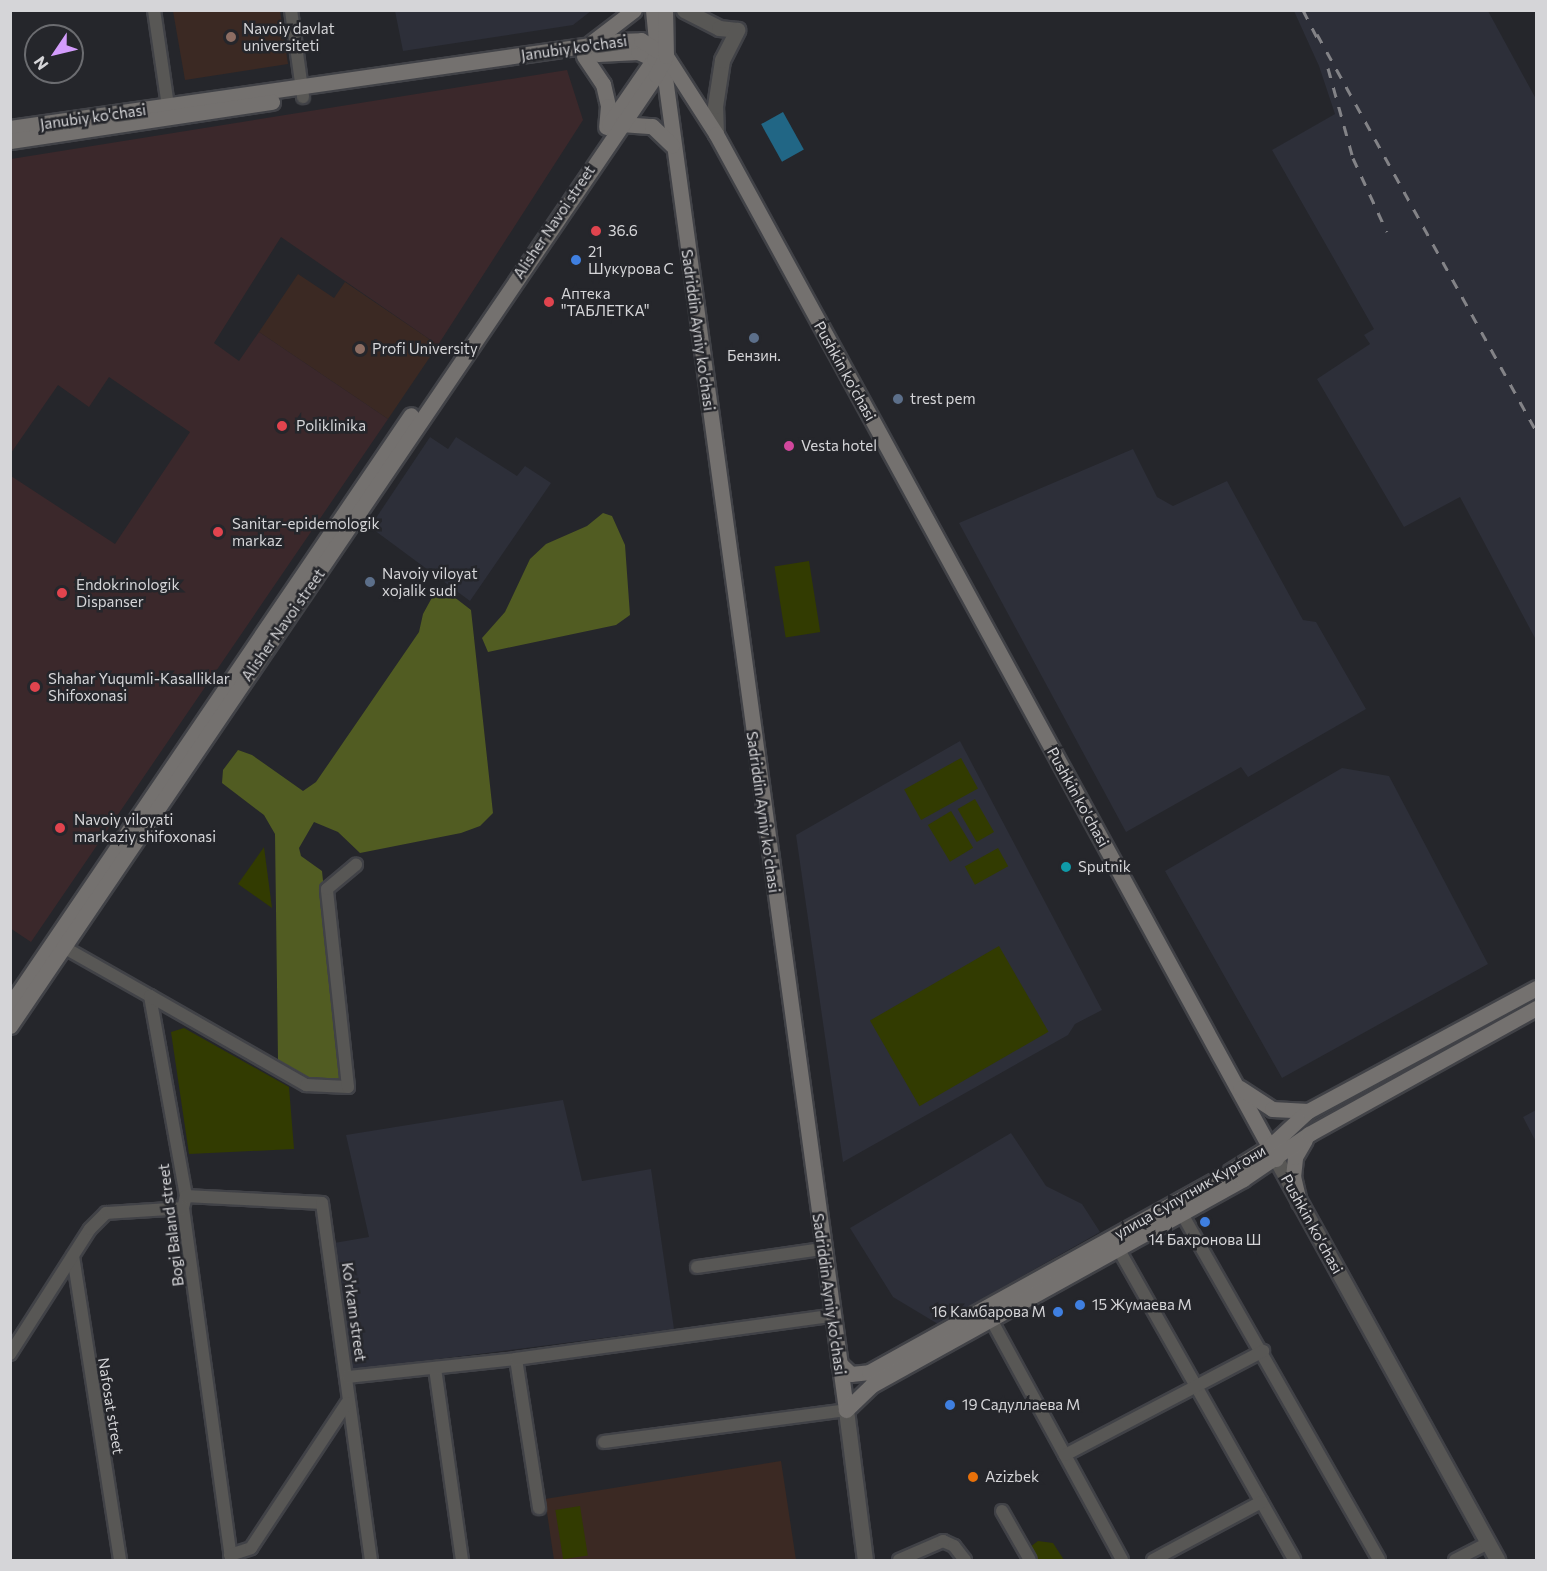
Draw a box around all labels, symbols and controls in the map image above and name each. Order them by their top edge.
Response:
place label: Navoiy davlat universiteti [243,19,335,54]
north arrow [24,24,84,84]
marker: Navoiy davlat universiteti [224,30,238,44]
street label: Janubiy ko'chasi [520,32,628,64]
text: N [29,53,52,74]
street label: Janubiy ko'chasi [39,101,147,133]
street label: Alisher Navoi street [509,162,599,282]
place label: 36.6 [608,222,638,240]
marker: 36.6 [589,224,603,238]
place label: 21 Шукурова С [588,242,674,277]
street label: Sadriddin Ayniy ko'chasi [678,248,718,412]
marker: 21 Шукурова С [569,253,583,267]
place label: Аптека "ТАБЛЕТКА" [561,284,650,319]
marker: Аптека "ТАБЛЕТКА" [542,295,556,309]
street label: Pushkin ko'chasi [810,318,880,424]
marker: Бензин. [747,331,761,345]
place label: Profi University [372,340,478,358]
marker: Profi University [353,342,367,356]
place label: Бензин. [727,347,781,365]
place label: trest pem [910,390,975,408]
marker: trest pem [891,392,905,406]
marker: Poliklinika [273,417,291,435]
place label: Poliklinika [296,417,366,435]
place label: Vesta hotel [801,437,877,455]
marker: Vesta hotel [782,439,796,453]
place label: Sanitar-epidemologik markaz [232,514,380,549]
marker: Sanitar-epidemologik markaz [209,523,227,541]
place label: Navoiy viloyat xojalik sudi [382,564,478,599]
street label: Alisher Navoi street [238,565,328,685]
place label: Endokrinologik Dispanser [76,575,180,610]
marker: Navoiy viloyat xojalik sudi [363,575,377,589]
marker: Endokrinologik Dispanser [53,584,71,602]
place label: Shahar Yuqumli-Kasalliklar Shifoxonasi [48,669,230,704]
marker: Shahar Yuqumli-Kasalliklar Shifoxonasi [26,678,44,696]
street label: Sadriddin Ayniy ko'chasi [743,730,783,894]
street label: Pushkin ko'chasi [1043,744,1113,850]
place label: Navoiy viloyati markaziy shifoxonasi [74,810,216,845]
marker: Navoiy viloyati markaziy shifoxonasi [51,819,69,837]
place label: Sputnik [1078,858,1131,876]
marker: Sputnik [1059,860,1073,874]
street label: улица Супутник Кургони [1111,1141,1269,1243]
street label: Bogi Baland street [155,1163,187,1287]
street label: Pushkin ko'chasi [1277,1171,1347,1277]
street label: Sadriddin Ayniy ko'chasi [809,1212,849,1376]
marker: 14 Бахронова Ш [1198,1215,1212,1229]
place label: 14 Бахронова Ш [1149,1231,1261,1249]
street label: Ko'rkam street [338,1261,370,1363]
place label: 15 Жумаева М [1092,1296,1192,1314]
marker: 15 Жумаева М [1073,1298,1087,1312]
place label: 16 Камбарова М [932,1303,1046,1321]
marker: 16 Камбарова М [1051,1305,1065,1319]
street label: Nafosat street [94,1356,128,1456]
place label: 19 Садуллаева М [962,1396,1080,1414]
marker: 19 Садуллаева М [943,1398,957,1412]
place label: Azizbek [985,1468,1039,1486]
marker: Azizbek [966,1470,980,1484]

